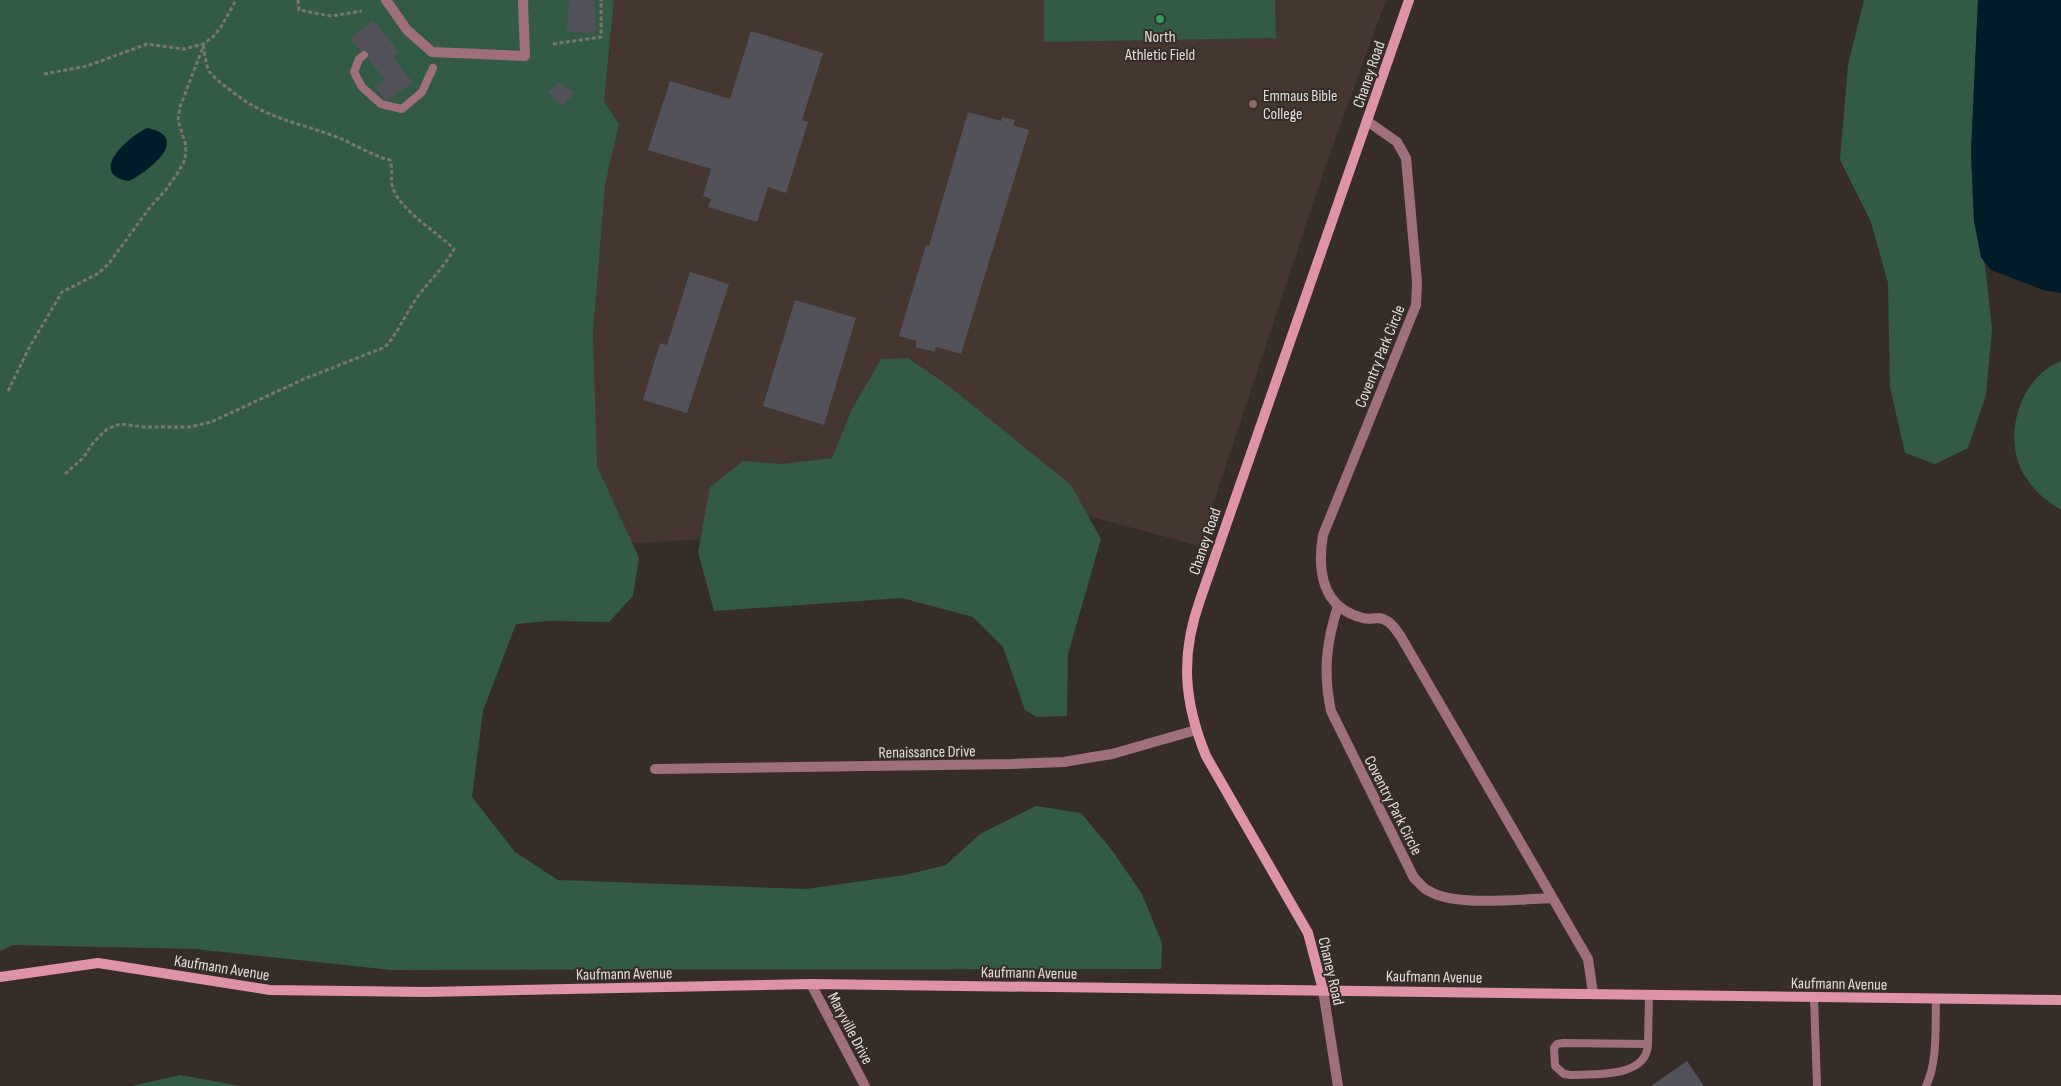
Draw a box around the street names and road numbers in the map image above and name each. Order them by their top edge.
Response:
street label: Chaney Road [1349,39,1390,110]
street label: Coventry Park Circle [1351,303,1410,411]
street label: Chaney Road [1185,506,1226,577]
street label: Renaissance Drive [878,742,976,763]
street label: Coventry Park Circle [1360,753,1426,858]
street label: Chaney Road [1313,935,1348,1007]
street label: Kaufmann Avenue [173,952,271,985]
street label: Kaufmann Avenue [981,963,1077,984]
street label: Kaufmann Avenue [576,964,672,985]
street label: Kaufmann Avenue [1386,967,1482,988]
street label: Kaufmann Avenue [1791,974,1887,995]
street label: Maryville Drive [823,990,877,1068]

